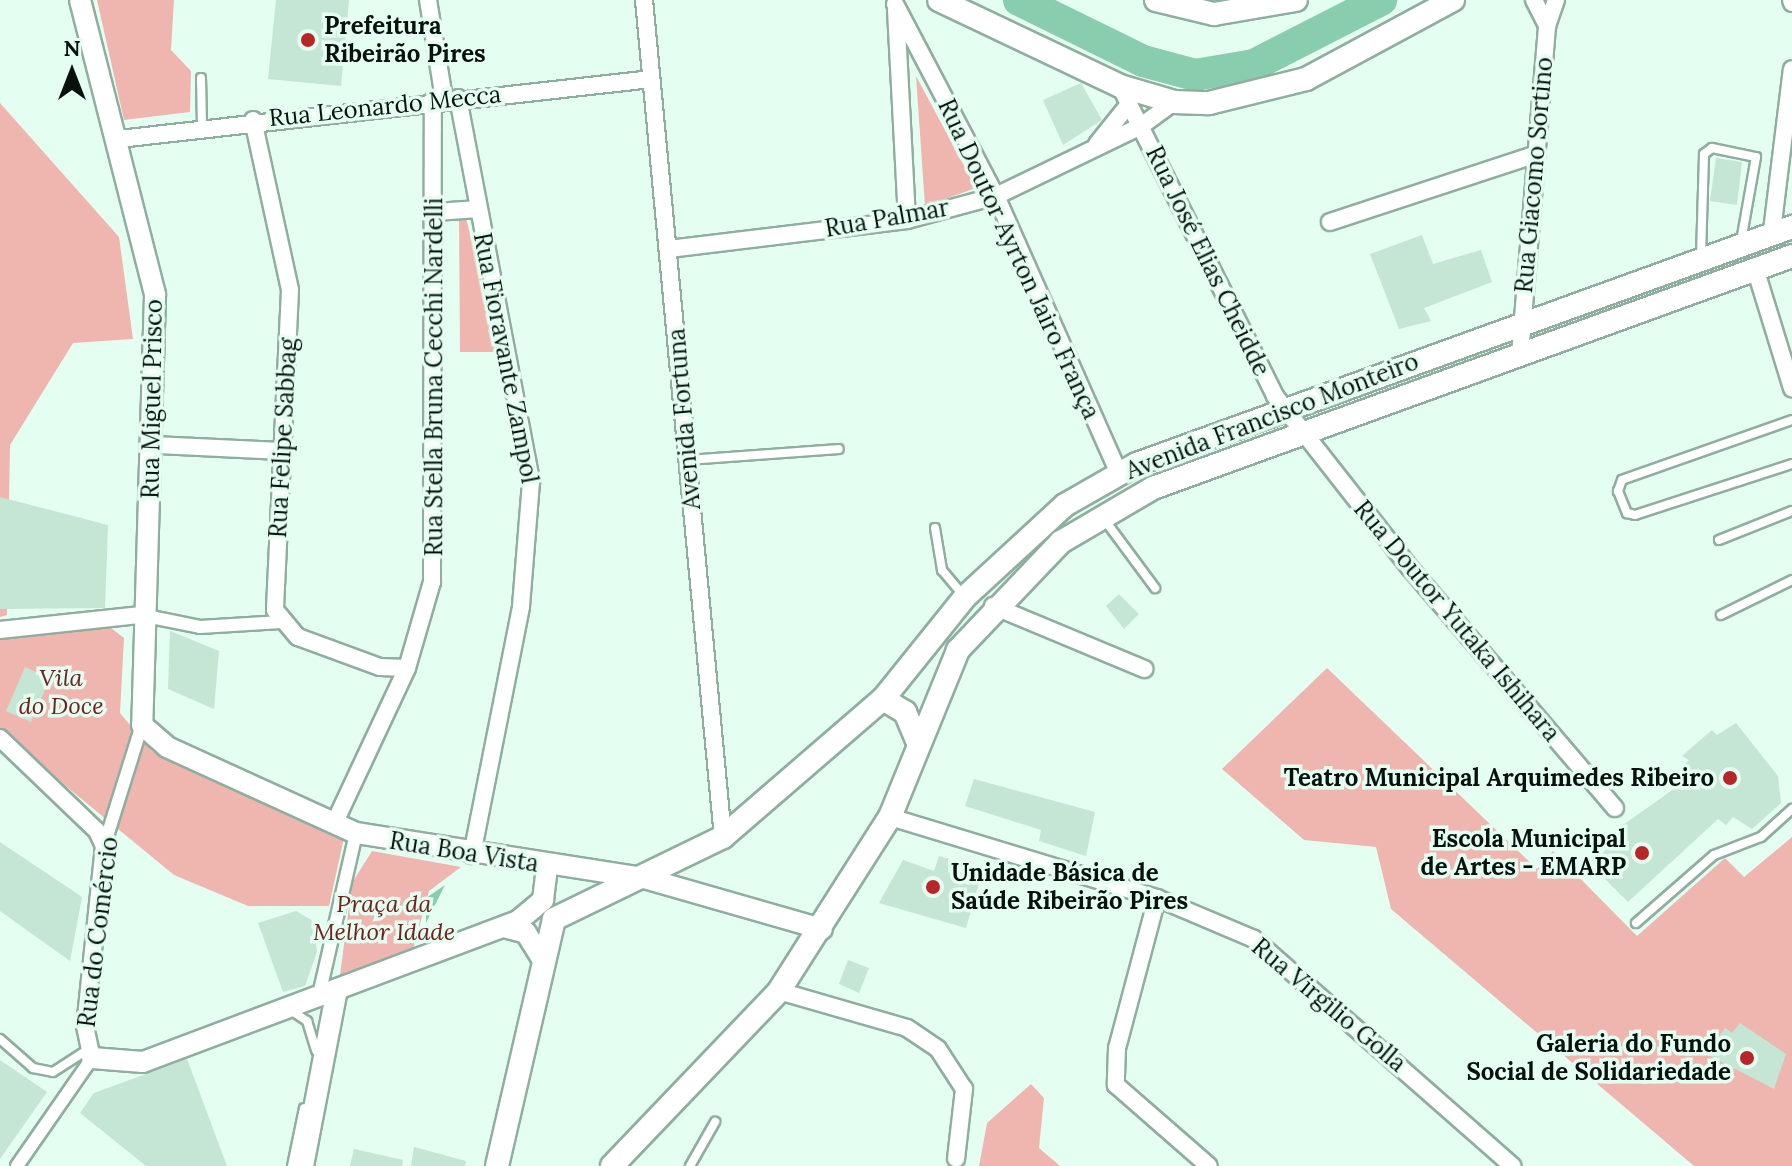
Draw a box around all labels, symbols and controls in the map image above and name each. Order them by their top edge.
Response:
place label: Prefeitura Ribeirão Pires [324,12,486,68]
marker: Prefeitura Ribeirão Pires [299,31,317,49]
north arrow [32,32,112,112]
text: N [63,34,81,62]
street label: Rua Giacomo Sortino [1509,56,1559,294]
street label: Rua Leonardo Mecca [267,79,503,133]
street label: Rua Doutor Ayrton Jairo França [932,94,1106,424]
street label: Rua José Elias Cheidde [1140,141,1276,381]
street label: Rua Palmar [823,193,951,243]
street label: Rua Stella Bruna Cecchi Nardelli [420,198,448,556]
street label: Rua Fioravante Zampol [468,230,544,486]
street label: Rua Miguel Prisco [136,299,168,499]
street label: Avenida Fortuna [662,327,706,511]
street label: Rua Felipe Sabbag [263,337,303,539]
street label: Avenida Francisco Monteiro [1122,347,1422,485]
street label: Rua Doutor Yutaka Ishihara [1348,495,1566,747]
park label: Vila do Doce [18,664,104,720]
place label: Teatro Municipal Arquimedes Ribeiro [1284,764,1714,792]
marker: Teatro Municipal Arquimedes Ribeiro [1721,769,1739,787]
place label: Escola Municipal de Artes - EMARP [1421,825,1626,881]
street label: Rua Boa Vista [387,826,541,878]
street label: Rua do Comércio [72,835,124,1029]
marker: Escola Municipal de Artes - EMARP [1633,844,1651,862]
place label: Unidade Básica de Saúde Ribeirão Pires [951,859,1188,915]
marker: Unidade Básica de Saúde Ribeirão Pires [922,876,944,898]
park label: Praça da Melhor Idade [313,890,455,946]
street label: Rua Virgilio Golla [1246,932,1412,1078]
place label: Galeria do Fundo Social de Solidariedade [1466,1030,1731,1086]
marker: Galeria do Fundo Social de Solidariedade [1738,1049,1756,1067]

